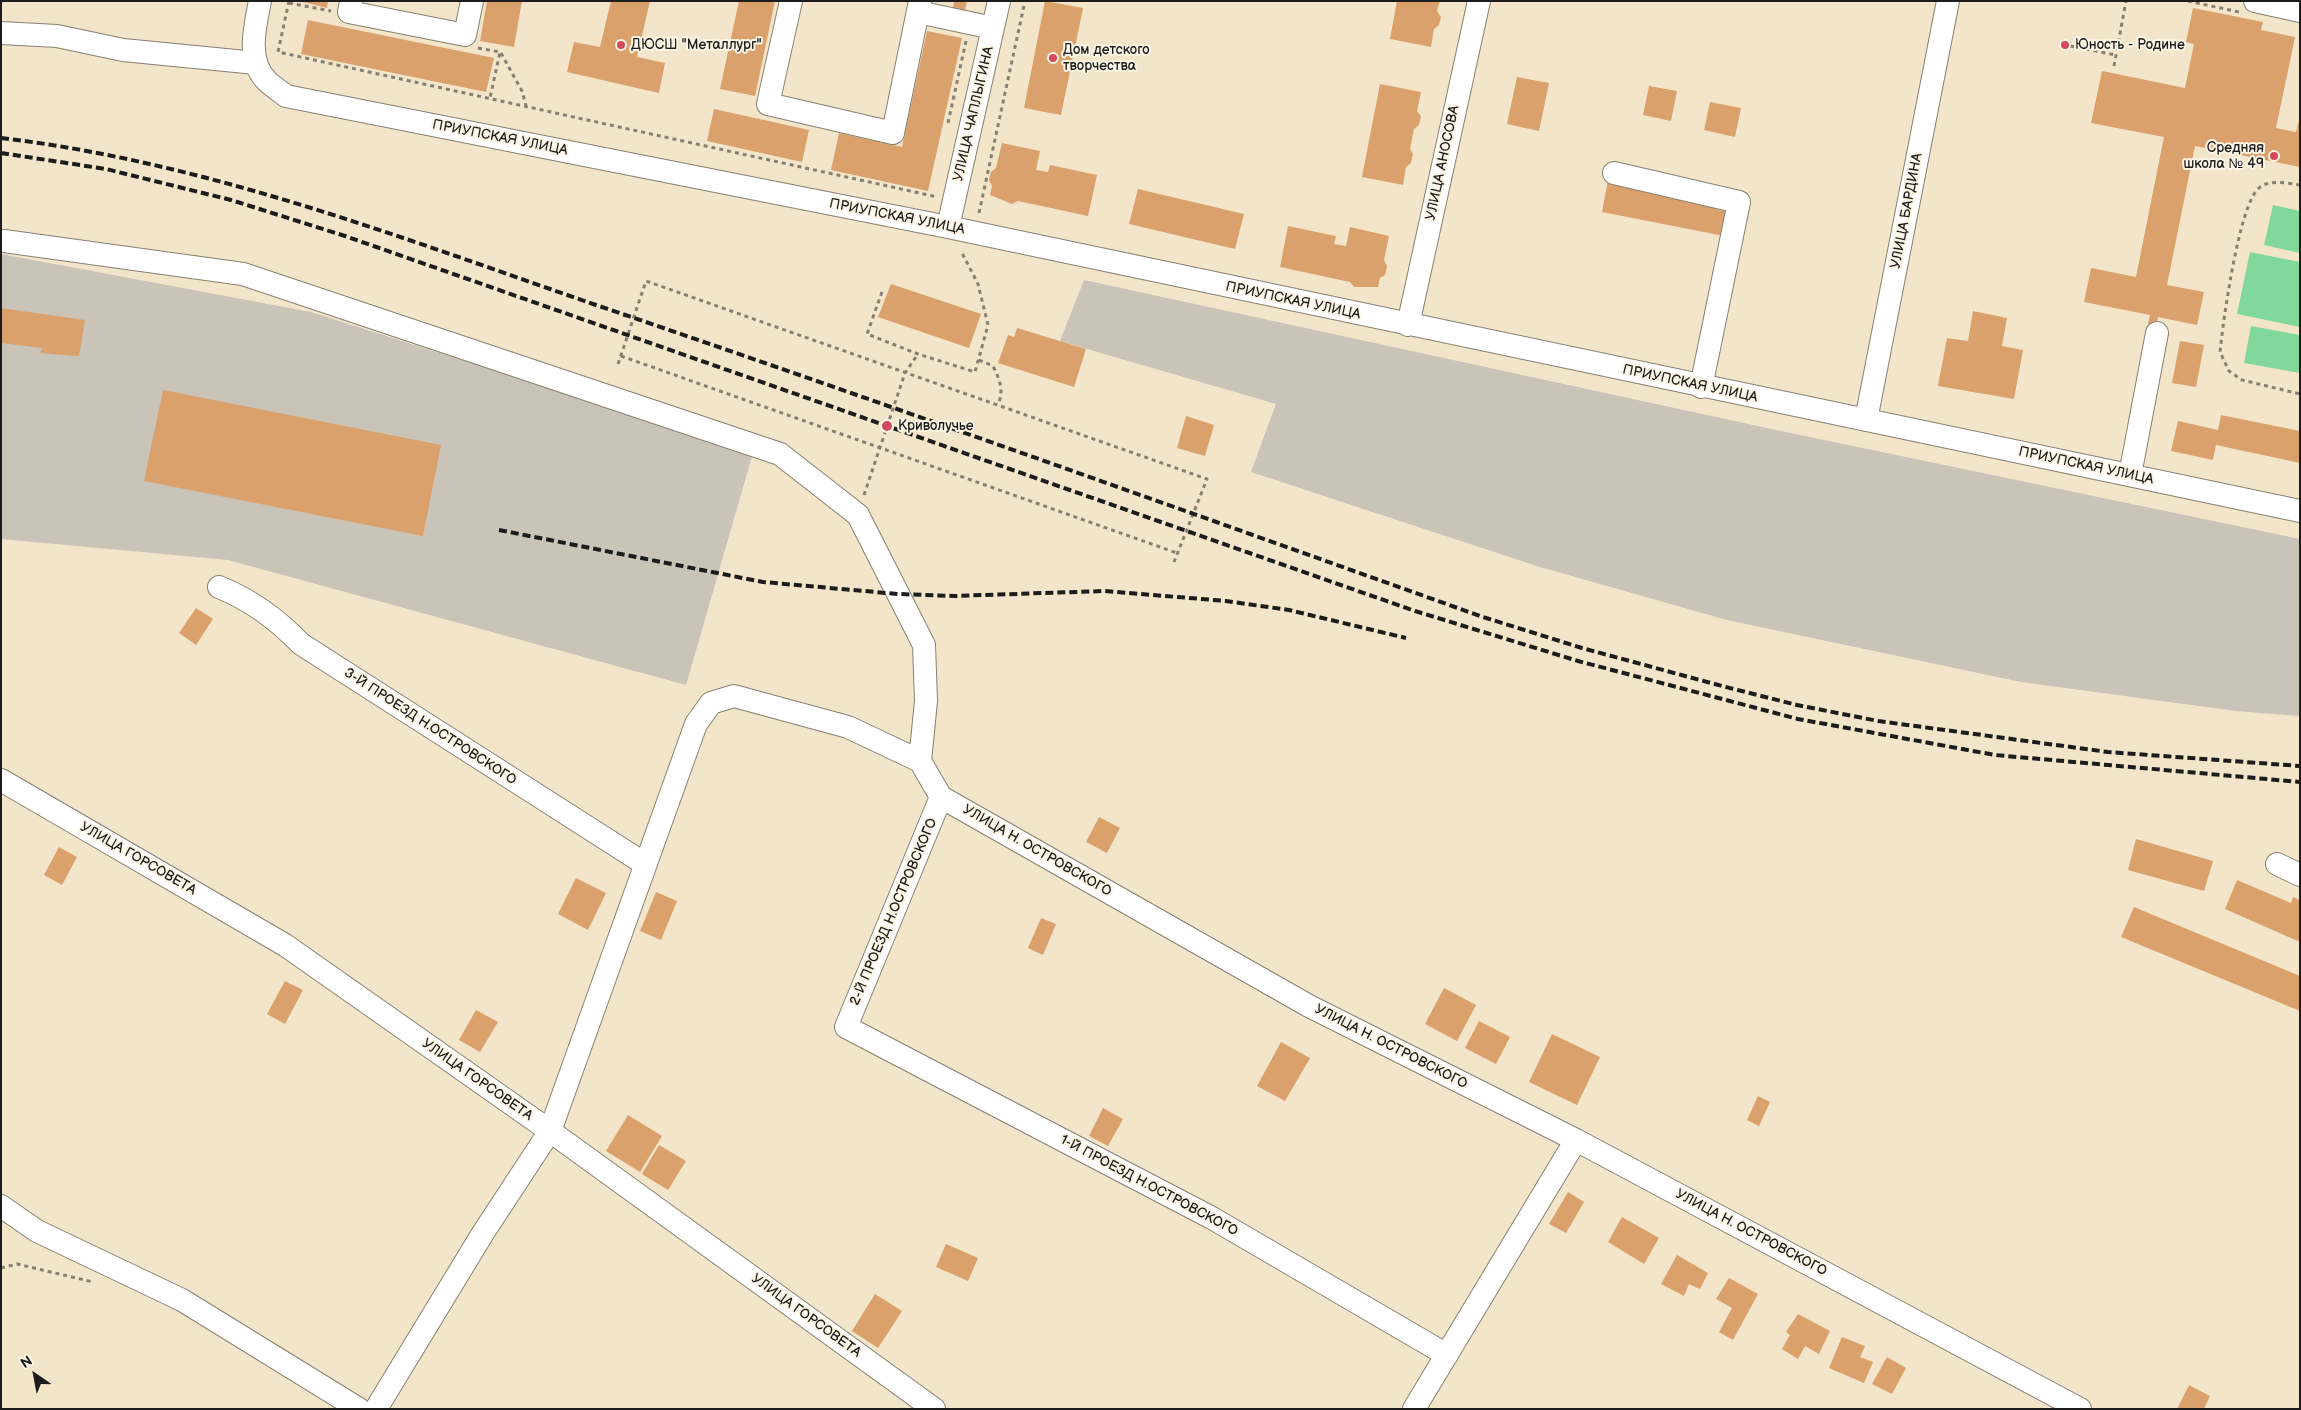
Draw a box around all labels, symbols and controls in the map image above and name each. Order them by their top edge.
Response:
place label: ДЮСШ "Металлург" [631,37,762,53]
place label: Юность - Родине [2075,37,2185,53]
marker: ДЮСШ "Металлург" [615,39,627,51]
marker: Юность - Родине [2059,39,2071,51]
place label: Дом детского творчества [1063,42,1150,74]
street label: УЛИЦА ЧАПЛЫГИНА [950,45,998,183]
marker: Дом детского творчества [1047,52,1059,64]
street label: УЛИЦА АНОСОВА [1423,104,1463,222]
street label: ПРИУПСКАЯ УЛИЦА [431,117,569,159]
place label: Средняя школа № 49 [2183,140,2264,172]
marker: Средняя школа № 49 [2268,150,2280,162]
street label: УЛИЦА БАРДИНА [1888,152,1926,270]
street label: ПРИУПСКАЯ УЛИЦА [828,196,966,238]
street label: ПРИУПСКАЯ УЛИЦА [1224,278,1362,324]
street label: ПРИУПСКАЯ УЛИЦА [1621,361,1759,407]
place label: Криволучье [898,418,974,434]
marker: Криволучье [880,419,894,433]
street label: ПРИУПСКАЯ УЛИЦА [2017,443,2155,489]
street label: 3-Й ПРОЕЗД Н.ОСТРОВСКОГО [341,665,519,789]
street label: УЛИЦА Н. ОСТРОВСКОГО [960,801,1114,901]
street label: 2-Й ПРОЕЗД Н.ОСТРОВСКОГО [847,816,941,1008]
street label: УЛИЦА ГОРСОВЕТА [77,819,199,899]
street label: УЛИЦА Н. ОСТРОВСКОГО [1312,1001,1470,1093]
street label: УЛИЦА ГОРСОВЕТА [418,1035,536,1125]
street label: 1-Й ПРОЕЗД Н.ОСТРОВСКОГО [1057,1132,1241,1240]
street label: УЛИЦА Н. ОСТРОВСКОГО [1672,1186,1830,1280]
street label: УЛИЦА ГОРСОВЕТА [748,1271,864,1361]
north arrow [10,1350,60,1400]
text: N [18,1352,36,1372]

